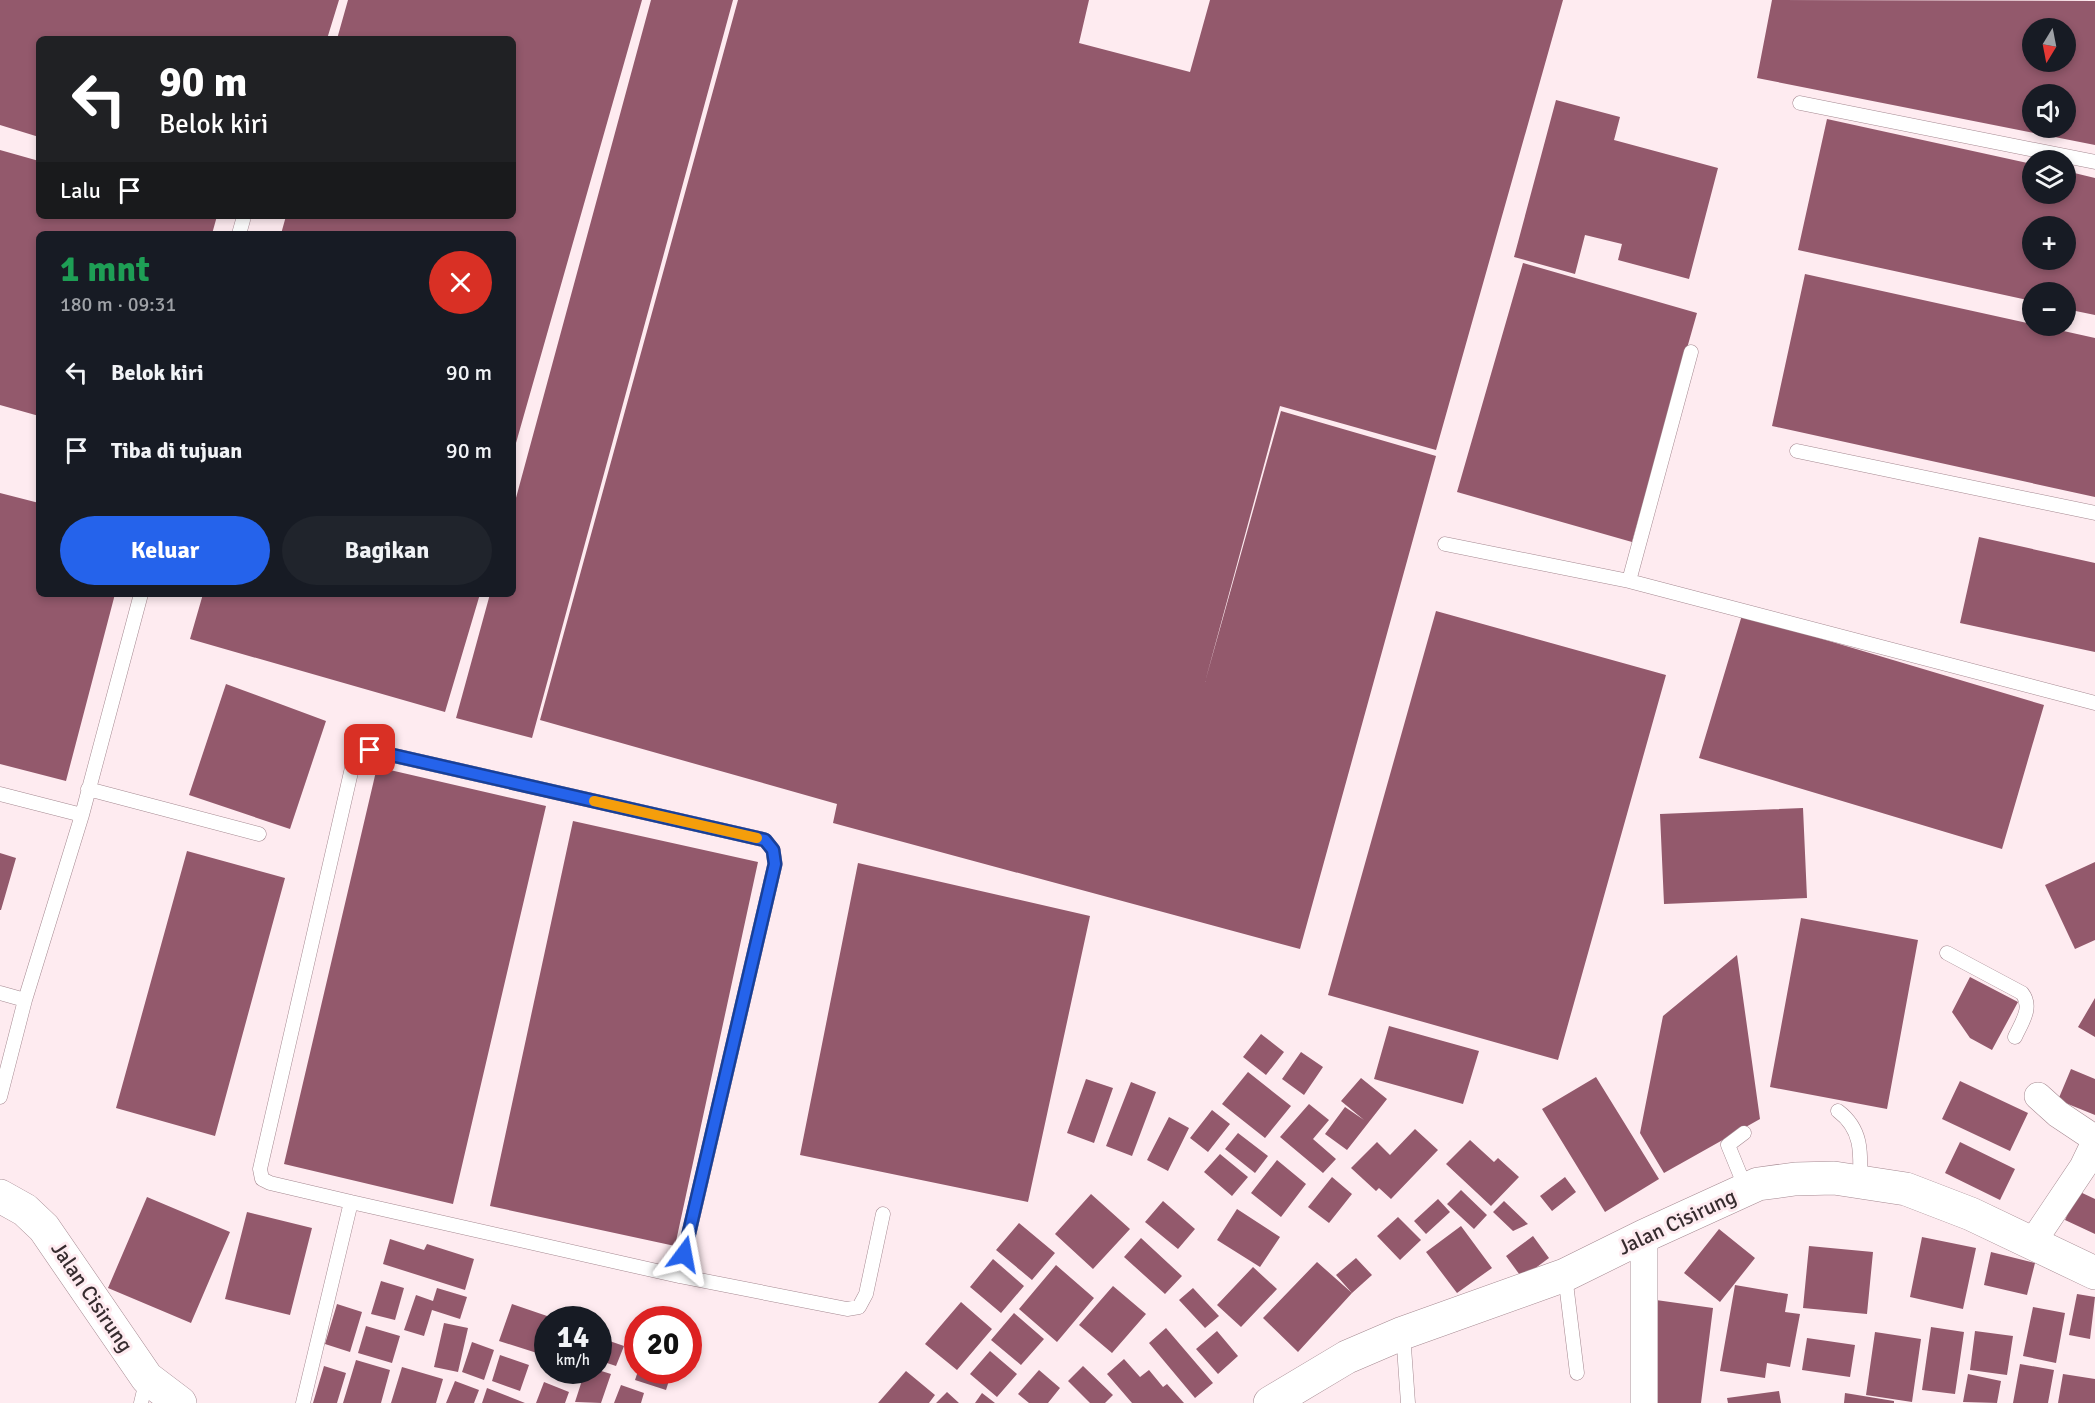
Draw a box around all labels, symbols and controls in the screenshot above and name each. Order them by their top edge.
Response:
north arrow [2022,18,2076,72]
map controls [2022,18,2076,336]
text: 90 m [159,57,248,108]
icon: left [60,60,138,138]
button: sound [2022,84,2076,138]
text: Belok kiri [159,108,268,141]
button: layers [2022,150,2076,204]
icon: arrive [113,174,146,207]
text: Lalu [60,177,101,204]
button: + [2022,216,2076,270]
text: 1 mnt [60,247,150,292]
button: close [429,251,492,314]
button: − [2022,282,2076,336]
text: 180 m · 09:31 [60,292,176,317]
icon: left [60,356,93,389]
text: Belok kiri [111,359,204,386]
text: 90 m [446,359,492,386]
icon: arrive [60,434,93,467]
text: Tiba di tujuan [111,437,242,464]
text: 90 m [446,437,492,464]
button: Keluar [60,516,270,585]
button: Bagikan [282,516,492,585]
pin [344,724,395,775]
icon: arrive [353,733,386,766]
street label: Jalan Cisirung [1614,1183,1740,1261]
position arrow [652,1222,716,1286]
street label: Jalan Cisirung [46,1237,138,1357]
speed limit sign: 20 [624,1306,702,1384]
text: 14 [557,1319,589,1356]
text: km/h [556,1351,590,1369]

